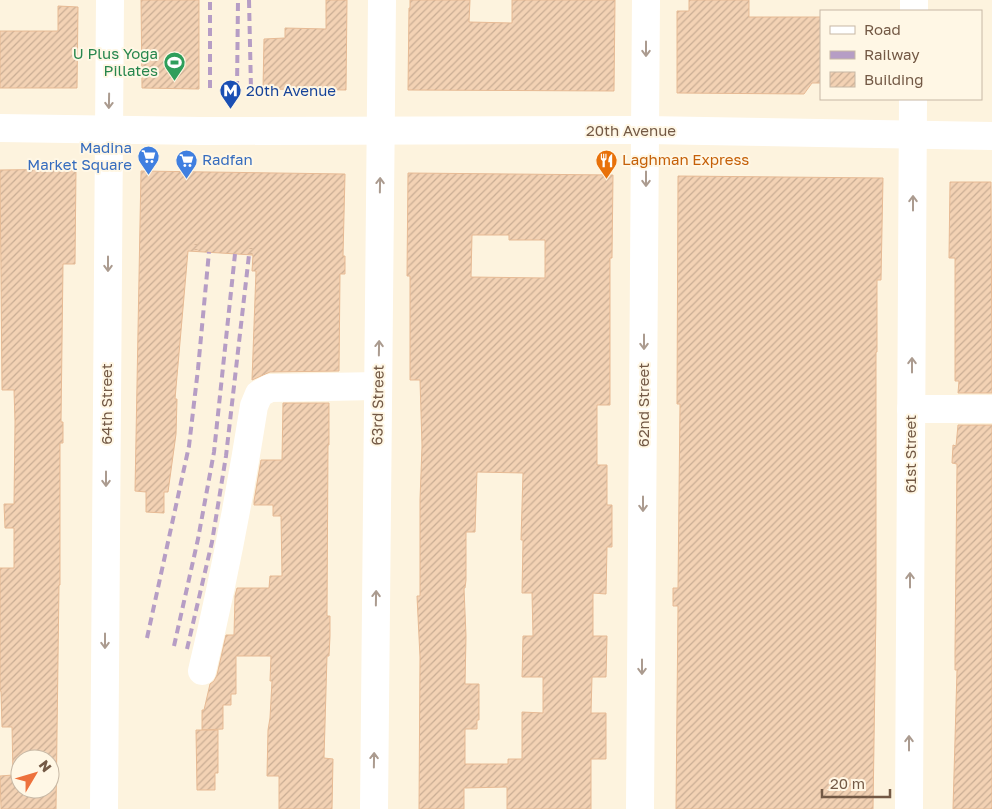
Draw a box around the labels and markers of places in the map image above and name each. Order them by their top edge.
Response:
place label: U Plus Yoga Pillates [73,44,158,79]
sports icon: U Plus Yoga Pillates [162,51,186,82]
metro station icon: 20th Avenue [218,79,242,110]
place label: 20th Avenue [246,81,336,99]
place label: Madina Market Square [27,138,132,173]
supermarket icon: Madina Market Square [136,145,160,176]
supermarket icon: Radfan [174,148,198,179]
restaurant icon: Laghman Express [594,148,618,179]
place label: Radfan [202,150,253,168]
place label: Laghman Express [622,150,749,168]

